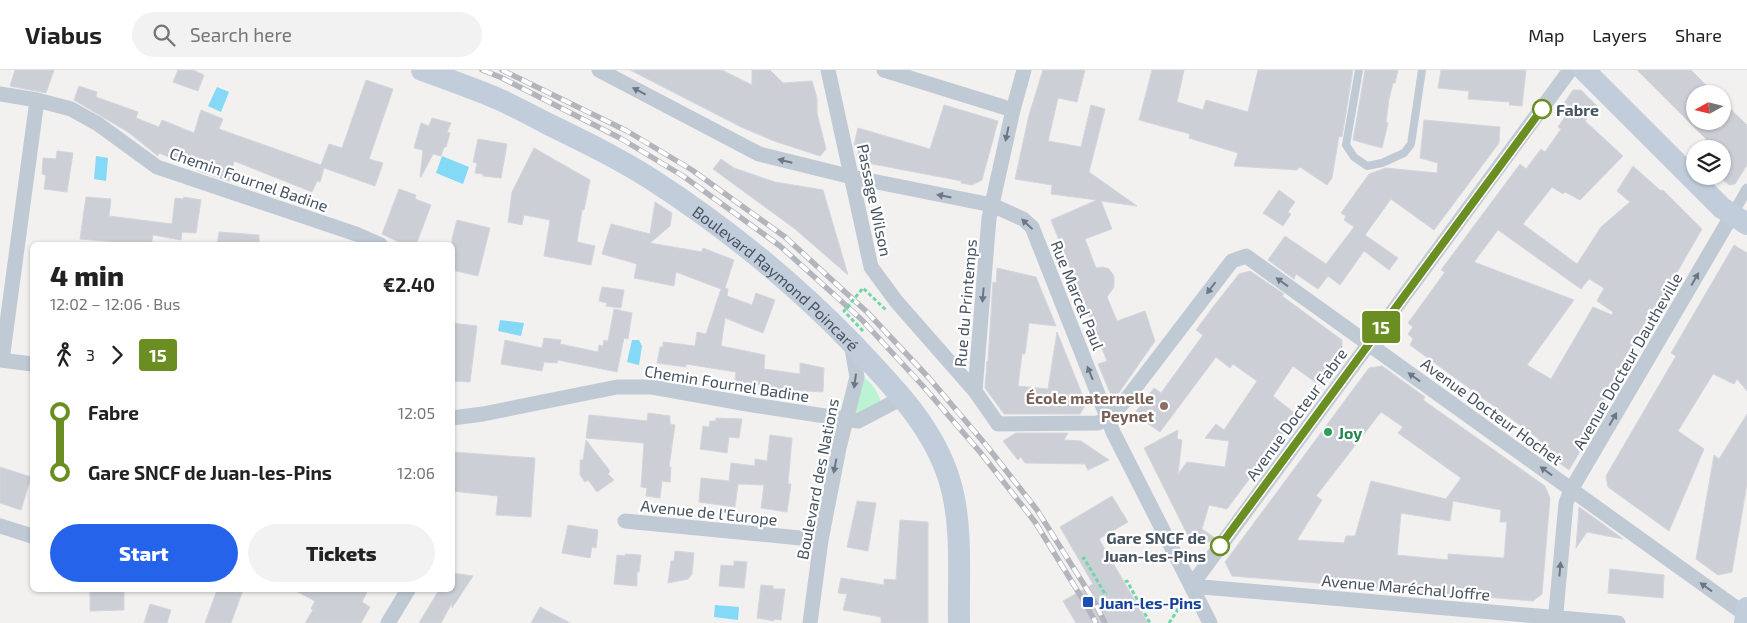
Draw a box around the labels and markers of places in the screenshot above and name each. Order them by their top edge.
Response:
marker: Fabre [1532,99,1552,119]
place label: Fabre [1556,100,1599,119]
place label: École maternelle Peynet [1026,388,1154,426]
marker: École maternelle Peynet [1158,400,1170,412]
place label: Joy [1338,423,1362,443]
marker: Joy [1322,426,1334,438]
place label: Gare SNCF de Juan-les-Pins [1103,528,1206,565]
marker: Gare SNCF de Juan-les-Pins [1210,536,1230,556]
place label: Juan-les-Pins [1099,593,1202,612]
marker: Juan-les-Pins [1081,595,1095,609]

